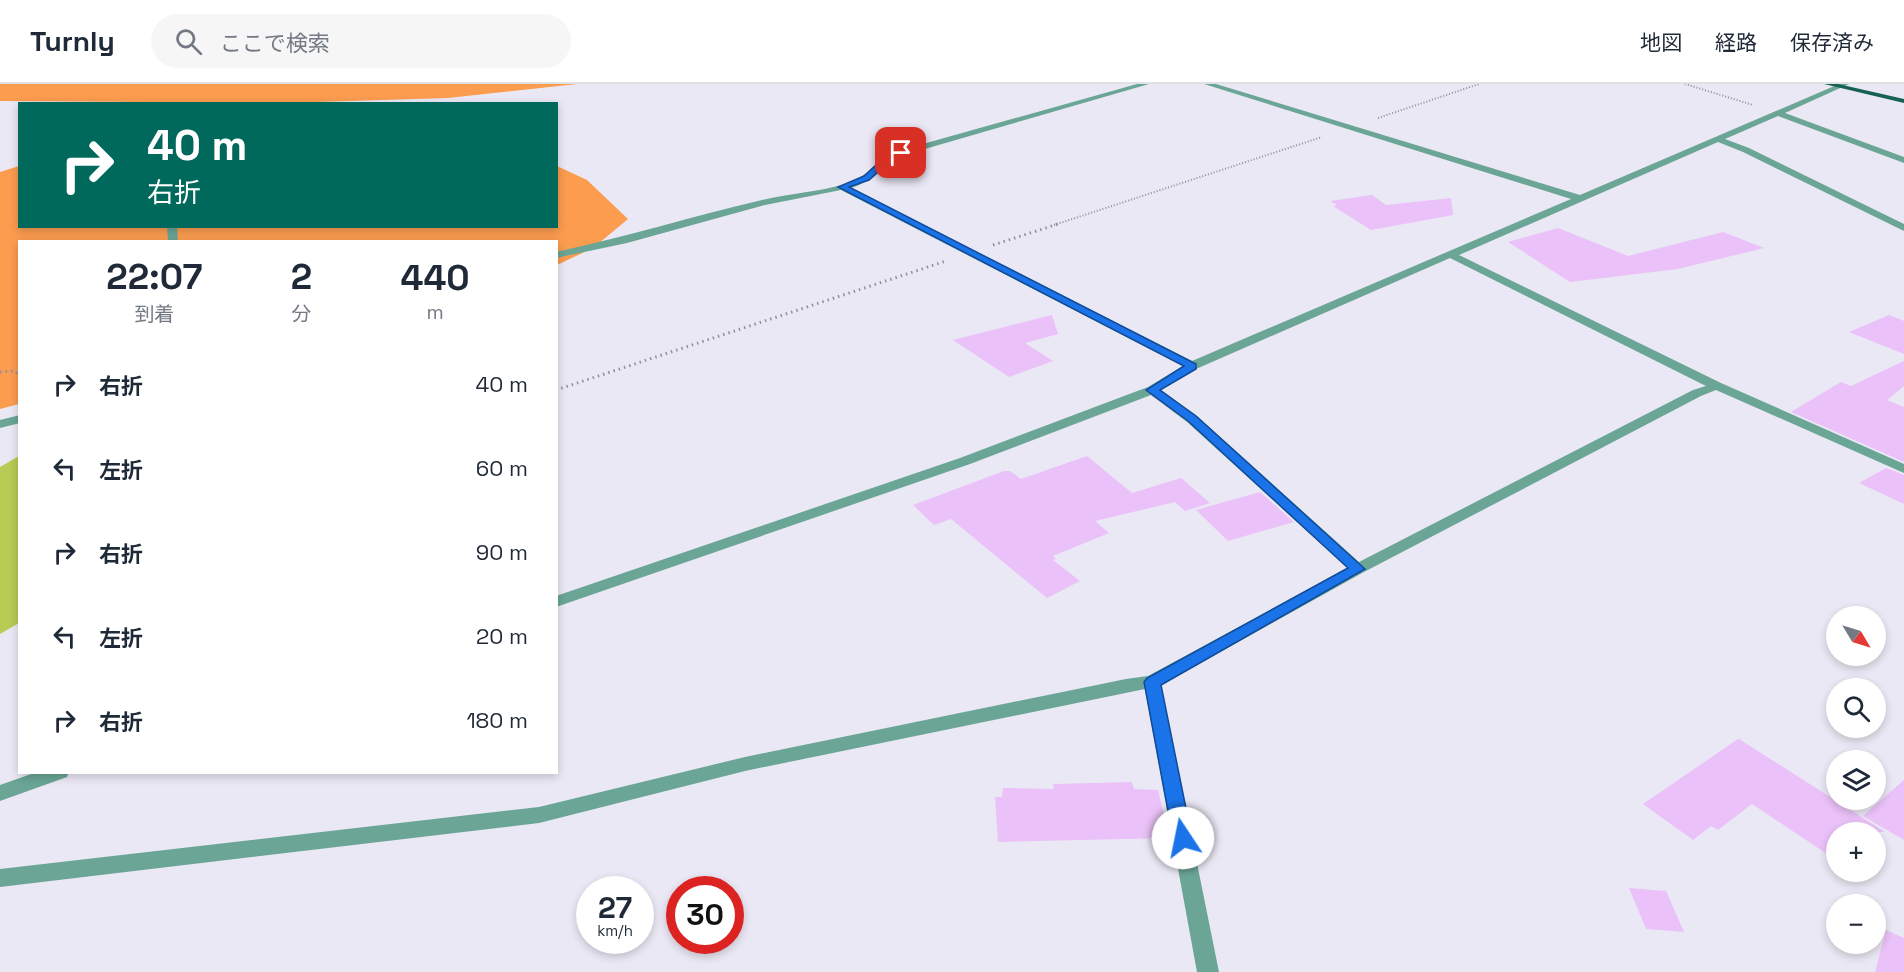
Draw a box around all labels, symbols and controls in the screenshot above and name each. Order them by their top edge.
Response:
search box [151,14,571,68]
text: Turnly [30,23,115,59]
icon: search [172,25,205,58]
text: ここで検索 [220,29,330,57]
text: 地図 [1640,29,1682,56]
text: 経路 [1715,29,1757,56]
text: 保存済み [1790,29,1874,56]
text: 40 m [147,119,247,172]
icon: right [48,126,126,204]
pin [875,127,926,178]
icon: arrive [884,136,917,169]
text: 右折 [147,175,201,210]
text: 22:07 [106,254,202,300]
text: 2 [291,254,312,300]
text: 440 [400,255,470,301]
text: m [426,299,444,325]
text: 到着 [134,301,174,327]
text: 分 [291,301,311,327]
icon: right [48,368,81,401]
text: 40 m [476,370,528,398]
text: 右折 [99,372,143,400]
icon: left [48,452,81,485]
text: 60 m [476,454,528,482]
text: 左折 [99,456,143,484]
icon: right [48,536,81,569]
text: 90 m [476,538,528,566]
text: 右折 [99,540,143,568]
north arrow [1826,606,1886,666]
map controls [1826,606,1886,954]
icon: left [48,620,81,653]
text: 20 m [476,622,528,650]
text: 左折 [99,624,143,652]
button: search [1826,678,1886,738]
icon: right [48,704,81,737]
text: 180 m [466,706,528,734]
text: 右折 [99,708,143,736]
button: layers [1826,750,1886,810]
position arrow [1151,806,1215,870]
button: + [1826,822,1886,882]
speed limit sign: 30 [666,876,744,954]
text: 27 [598,888,632,927]
button: − [1826,894,1886,954]
text: km/h [597,921,633,940]

